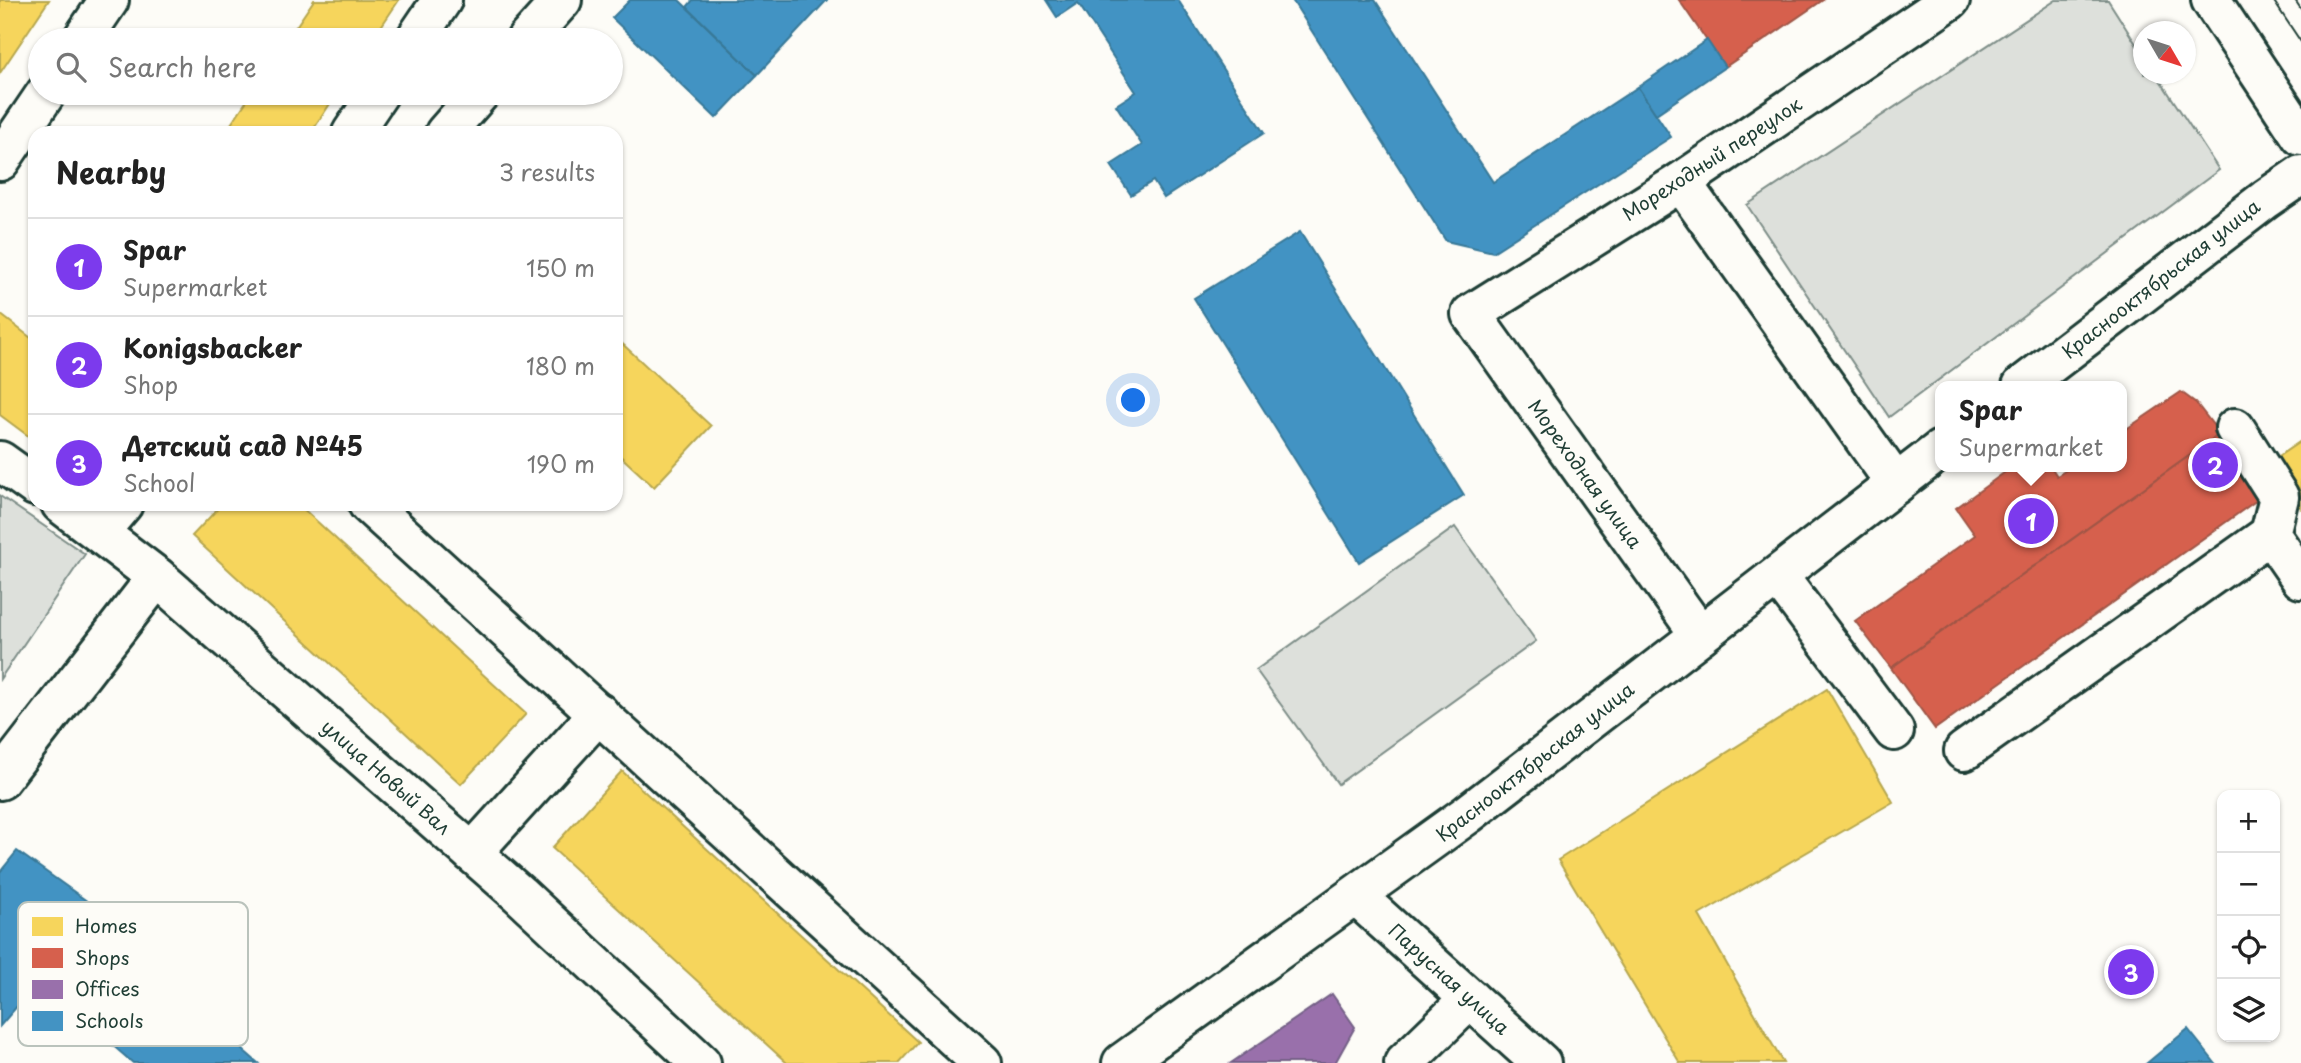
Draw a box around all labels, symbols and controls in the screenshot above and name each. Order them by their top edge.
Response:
north arrow [2133,21,2196,84]
search box [28,28,623,105]
text: Search here [108,47,257,86]
icon: search [52,48,90,86]
street label: Мореходный переулок [1616,89,1807,227]
text: Nearby [56,149,166,194]
text: 3 results [499,154,595,189]
street label: Краснооктябрьская улица [2055,192,2265,365]
text: Spar [123,230,186,269]
text: 1 [74,250,85,285]
text: 150 m [526,250,595,285]
text: Supermarket [123,269,267,304]
text: Konigsbacker [123,328,302,367]
text: 2 [71,348,87,383]
text: 180 m [526,348,595,383]
text: Shop [123,367,178,402]
popup [1935,381,2127,472]
your location [1116,383,1150,417]
text: Spar [1959,390,2022,429]
street label: Мореходная улица [1522,393,1650,554]
text: Детский сад №45 [123,426,363,465]
text: Supermarket [1959,429,2103,464]
pin: 2 [2192,439,2238,491]
text: 3 [71,446,87,481]
text: 190 m [527,446,595,481]
text: School [123,465,195,500]
pin: 1 [2008,495,2054,547]
street label: Краснооктябрьская улица [1429,675,1639,848]
street label: улица Новый Вал [316,712,458,841]
map controls [2217,790,2280,1042]
button: + [2217,790,2280,853]
button: − [2217,853,2280,916]
legend [18,902,248,1046]
text: Homes [75,911,137,939]
street label: Парусная улица [1383,916,1516,1040]
button: locate [2217,916,2280,979]
text: Shops [75,943,129,971]
pin: 3 [2108,946,2154,998]
text: Offices [75,974,140,1002]
button: layers [2217,979,2280,1042]
text: Schools [75,1006,143,1034]

